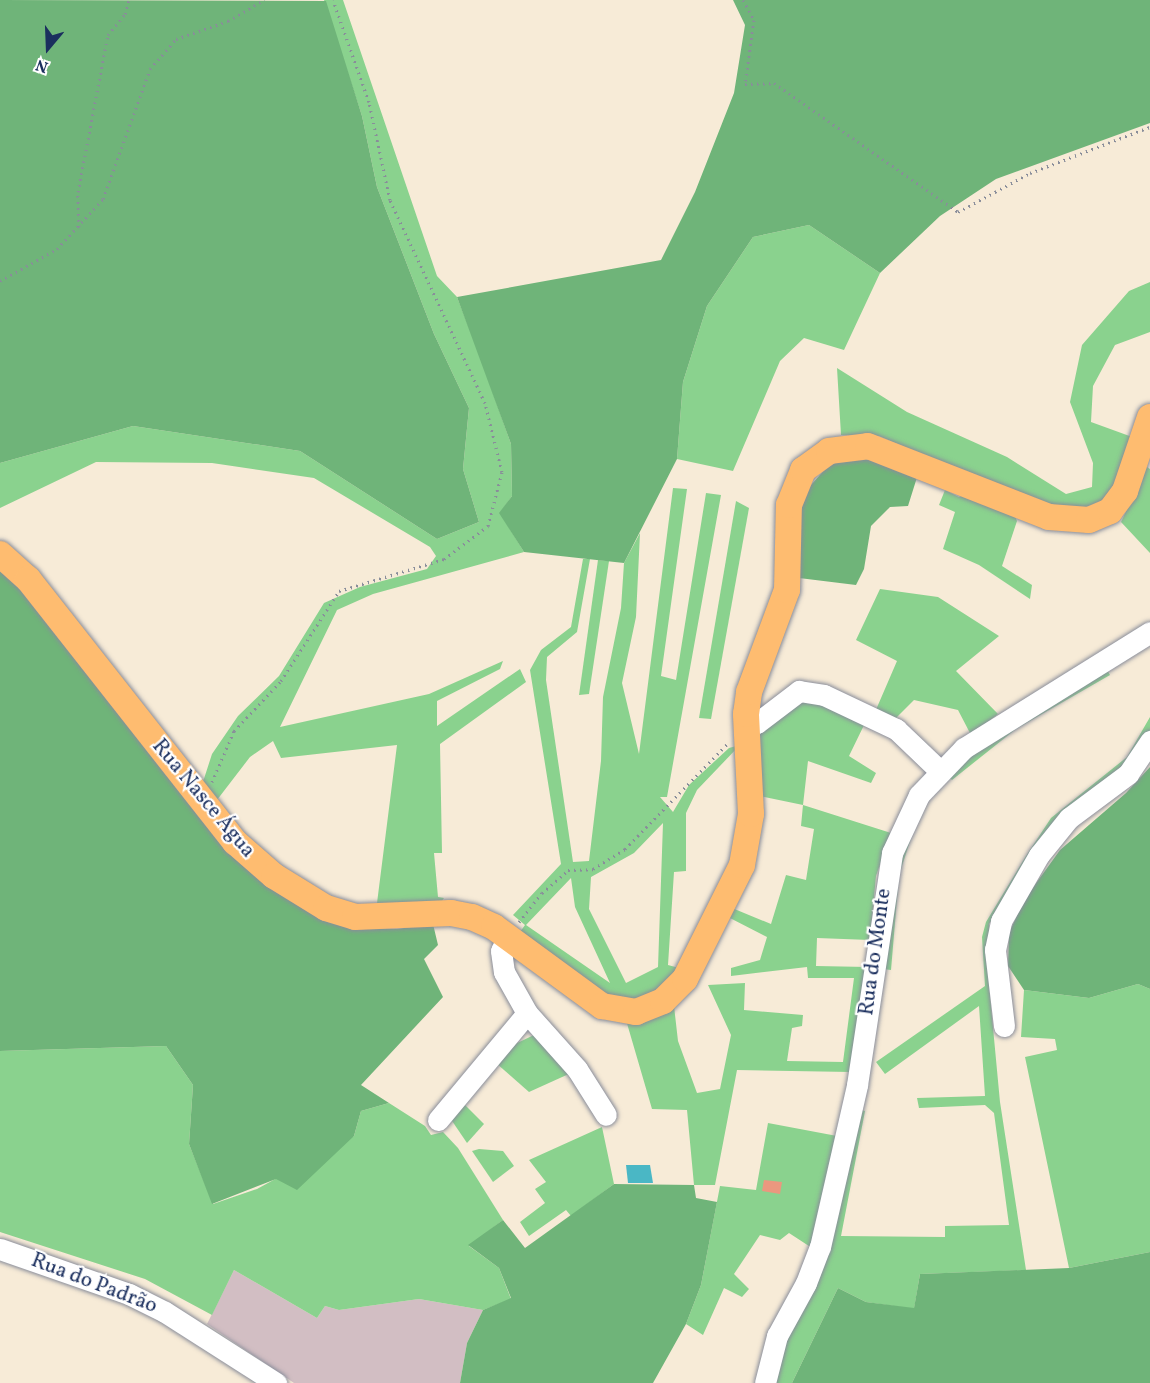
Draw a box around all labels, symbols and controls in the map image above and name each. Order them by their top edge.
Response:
north arrow [18,18,78,78]
text: N [33,53,51,77]
street label: Rua Nasce Água [146,735,260,863]
street label: Rua do Monte [855,887,897,1017]
street label: Rua do Padrão [27,1248,161,1320]

